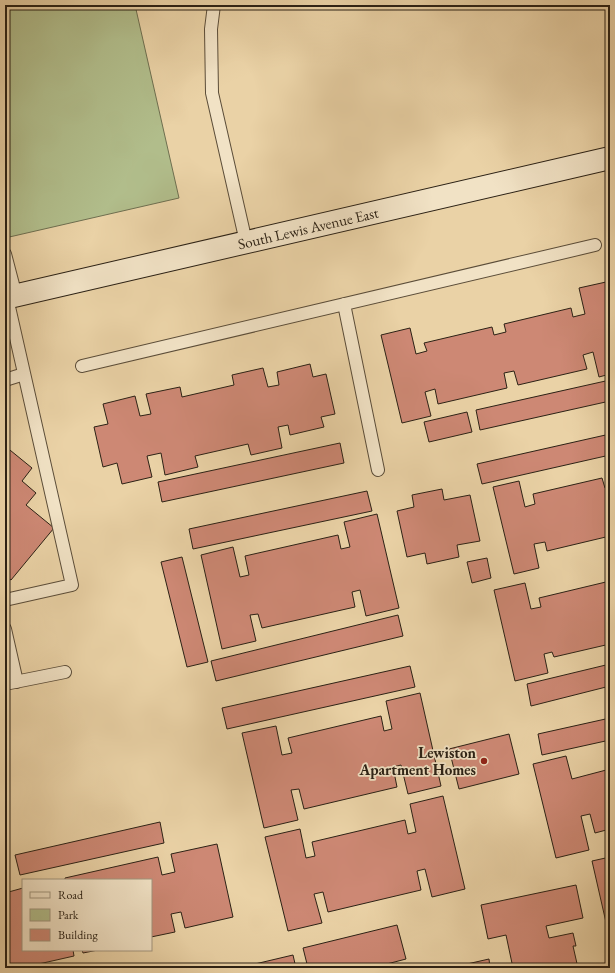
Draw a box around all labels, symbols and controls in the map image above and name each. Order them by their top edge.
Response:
street label: South Lewis Avenue East [236,203,380,253]
place label: Lewiston Apartment Homes [358,743,477,779]
marker: Lewiston Apartment Homes [479,756,489,766]
legend [22,879,152,951]
text: Road [58,887,84,903]
text: Park [58,907,79,923]
text: Building [58,927,99,943]

